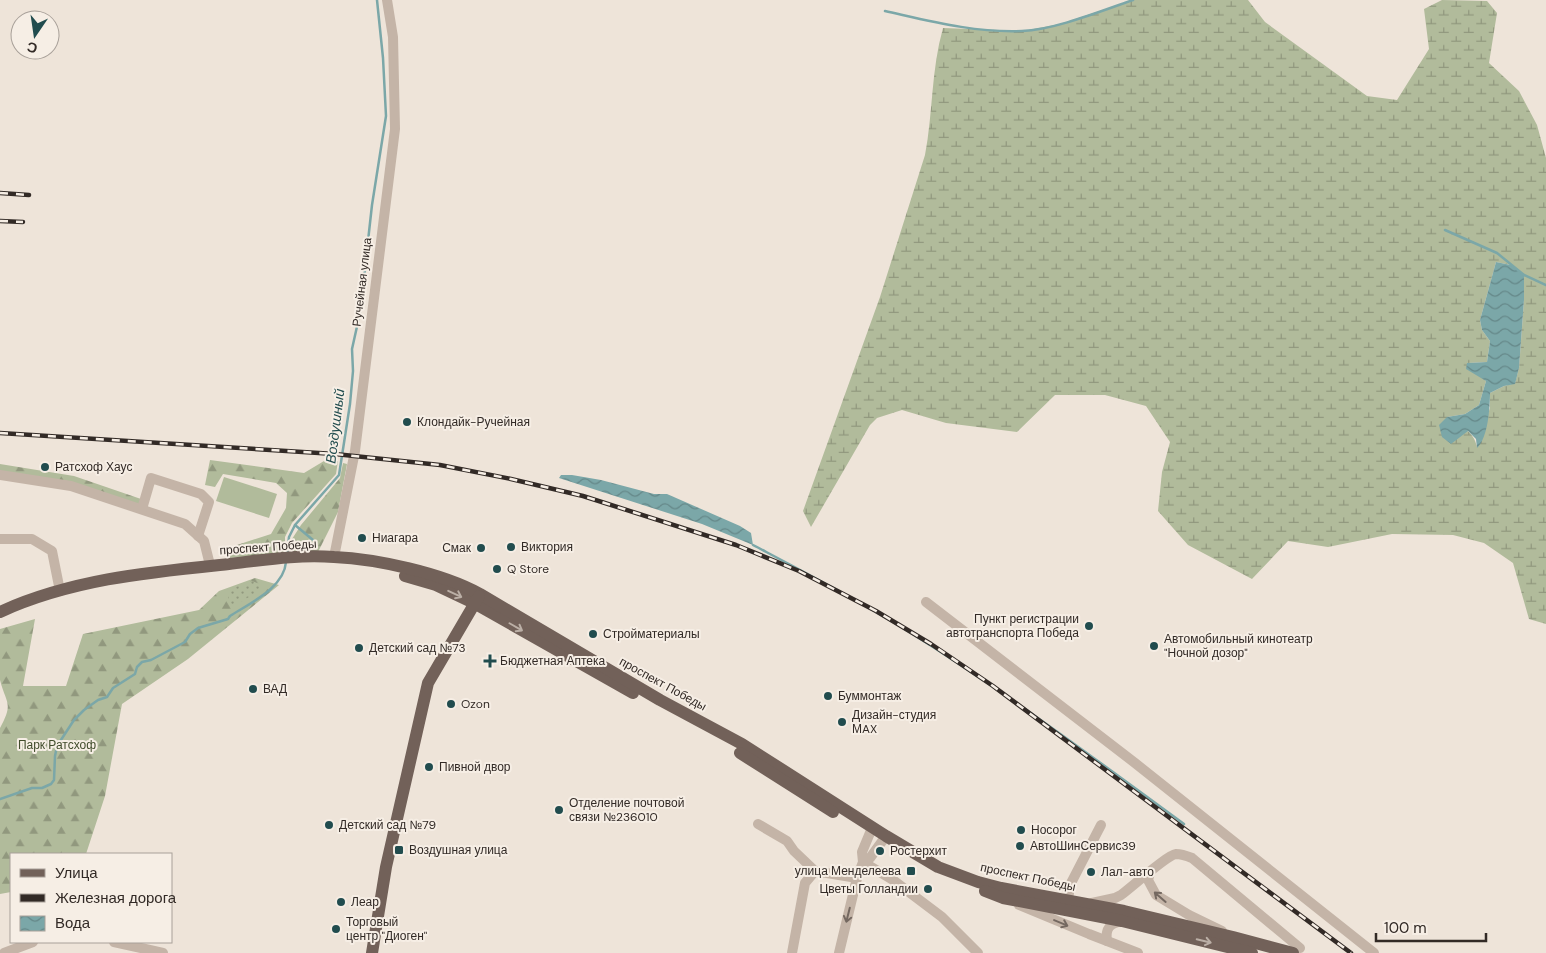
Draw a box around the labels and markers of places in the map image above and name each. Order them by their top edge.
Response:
place label: Клондайк-Ручейная [417,414,530,430]
marker: Клондайк-Ручейная [401,416,413,428]
place label: Ратсхоф Хаус [55,459,132,475]
marker: Ратсхоф Хаус [39,461,51,473]
place label: Ниагара [372,530,419,546]
marker: Ниагара [356,532,368,544]
place label: Виктория [521,539,573,555]
place label: Смак [442,540,472,556]
marker: Виктория [505,541,517,553]
marker: Смак [475,542,487,554]
place label: Q Store [507,561,549,577]
marker: Q Store [491,563,503,575]
place label: Пункт регистрации автотранспорта Победа [946,611,1079,641]
marker: Пункт регистрации автотранспорта Победа [1083,620,1095,632]
place label: Стройматериалы [603,626,700,642]
marker: Стройматериалы [587,628,599,640]
place label: Автомобильный кинотеатр "Ночной дозор" [1164,631,1313,661]
place label: Детский сад №73 [369,640,466,656]
marker: Автомобильный кинотеатр "Ночной дозор" [1148,640,1160,652]
marker: Детский сад №73 [353,642,365,654]
place label: Бюджетная Аптека [500,653,605,669]
marker: Бюджетная Аптека [484,655,496,667]
place label: ВАД [263,681,287,697]
marker: ВАД [247,683,259,695]
place label: Буммонтаж [838,688,901,704]
marker: Буммонтаж [822,690,834,702]
place label: Ozon [461,696,490,712]
marker: Ozon [445,698,457,710]
place label: Дизайн-студия МAX [852,707,936,737]
marker: Дизайн-студия МAX [836,716,848,728]
place label: Пивной двор [439,759,511,775]
marker: Пивной двор [423,761,435,773]
place label: Отделение почтовой связи №236010 [569,795,684,825]
marker: Отделение почтовой связи №236010 [553,804,565,816]
place label: Детский сад №79 [339,817,436,833]
marker: Детский сад №79 [323,819,335,831]
place label: Носорог [1031,822,1077,838]
marker: Носорог [1015,824,1027,836]
place label: АвтоШинСервис39 [1030,838,1136,854]
marker: АвтоШинСервис39 [1014,840,1026,852]
place label: Воздушная улица [409,842,508,858]
place label: Ростерхит [890,843,947,859]
marker: Воздушная улица [393,844,405,856]
marker: Ростерхит [874,845,886,857]
place label: улица Менделеева [795,863,901,879]
place label: Лал-авто [1101,864,1154,880]
marker: улица Менделеева [905,865,917,877]
marker: Лал-авто [1085,866,1097,878]
place label: Цветы Голландии [819,881,918,897]
marker: Цветы Голландии [922,883,934,895]
place label: Леар [351,894,379,910]
marker: Леар [335,896,347,908]
place label: Торговый центр "Диоген" [346,914,428,944]
marker: Торговый центр "Диоген" [330,923,342,935]

